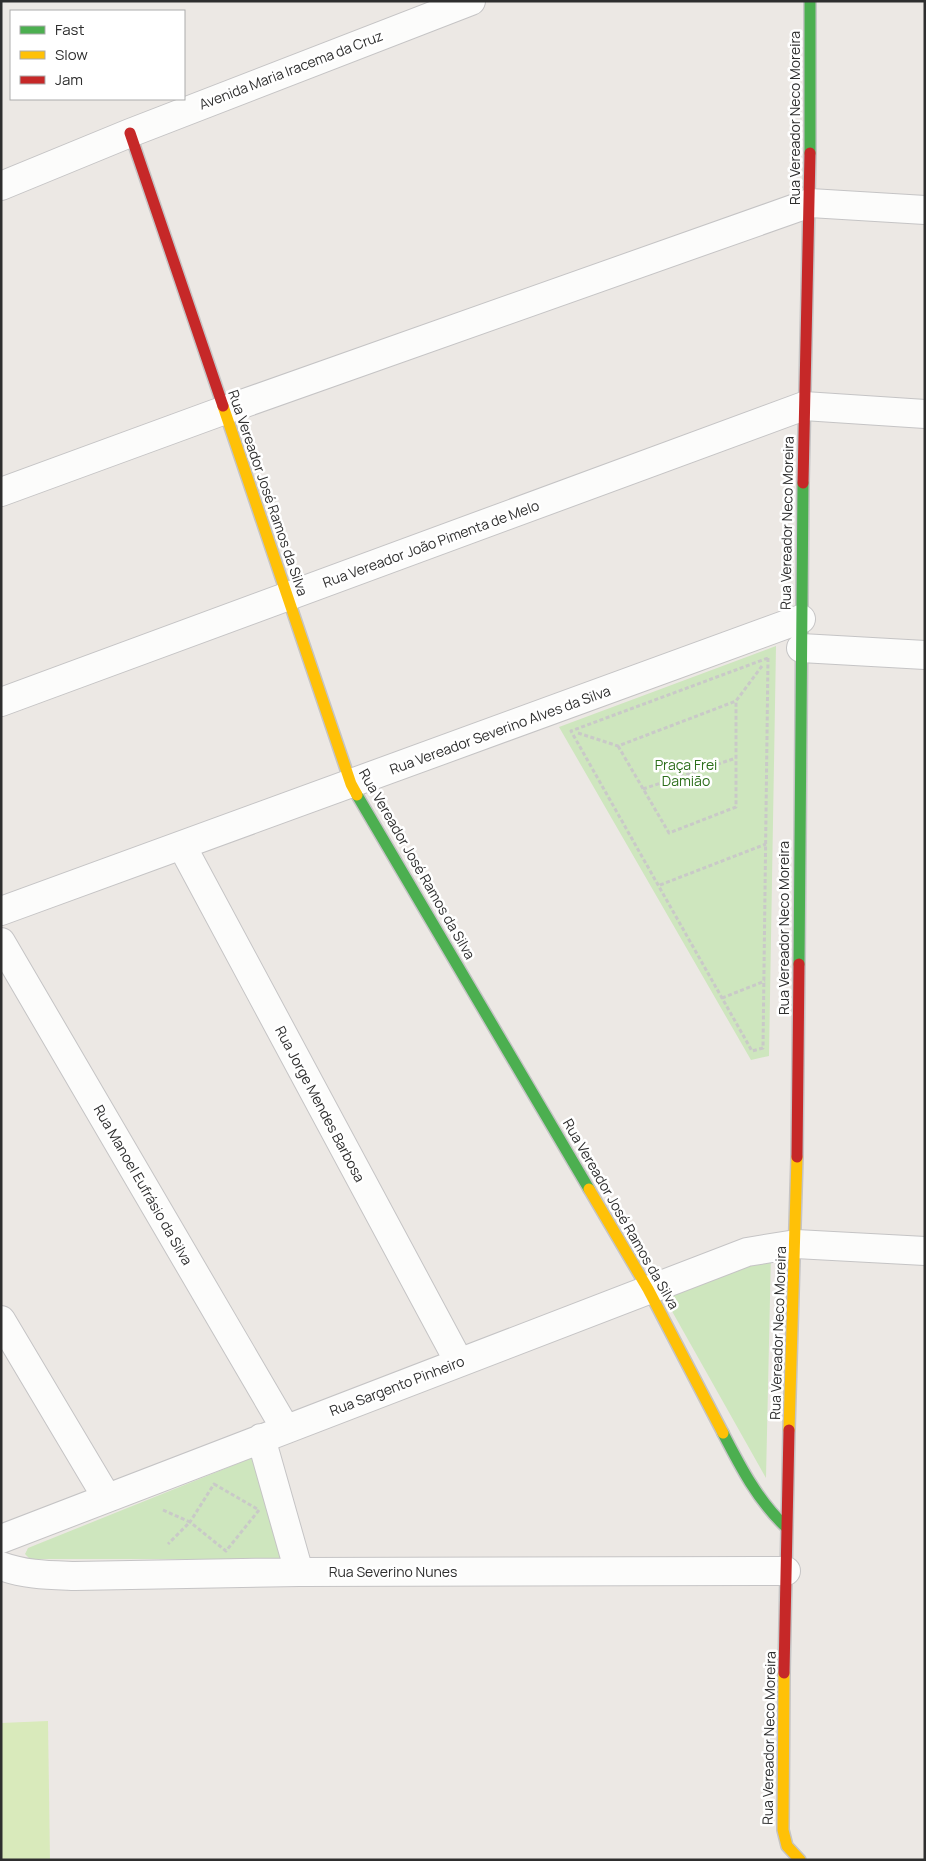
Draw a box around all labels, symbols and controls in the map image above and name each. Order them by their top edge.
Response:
legend [10,10,185,100]
text: Fast [55,19,84,40]
street label: Avenida Maria Iracema da Cruz [196,26,385,113]
street label: Rua Vereador Neco Moreira [785,31,804,205]
text: Slow [55,44,88,65]
text: Jam [55,69,83,90]
street label: Rua Vereador José Ramos da Silva [224,387,313,599]
street label: Rua Vereador Neco Moreira [775,436,798,610]
street label: Rua Vereador João Pimenta de Melo [320,495,542,592]
street label: Rua Vereador Severino Alves da Silva [387,681,613,778]
park label: Praça Frei Damião [655,755,717,790]
street label: Rua Vereador José Ramos da Silva [355,765,480,962]
street label: Rua Vereador Neco Moreira [774,841,793,1015]
street label: Rua Jorge Mendes Barbosa [271,1022,370,1185]
street label: Rua Manoel Eufrásio da Silva [90,1101,197,1268]
street label: Rua Vereador José Ramos da Silva [559,1115,684,1312]
street label: Rua Vereador Neco Moreira [765,1246,790,1420]
street label: Rua Sargento Pinheiro [327,1351,467,1420]
street label: Rua Severino Nunes [329,1562,457,1581]
street label: Rua Vereador Neco Moreira [757,1651,780,1825]

